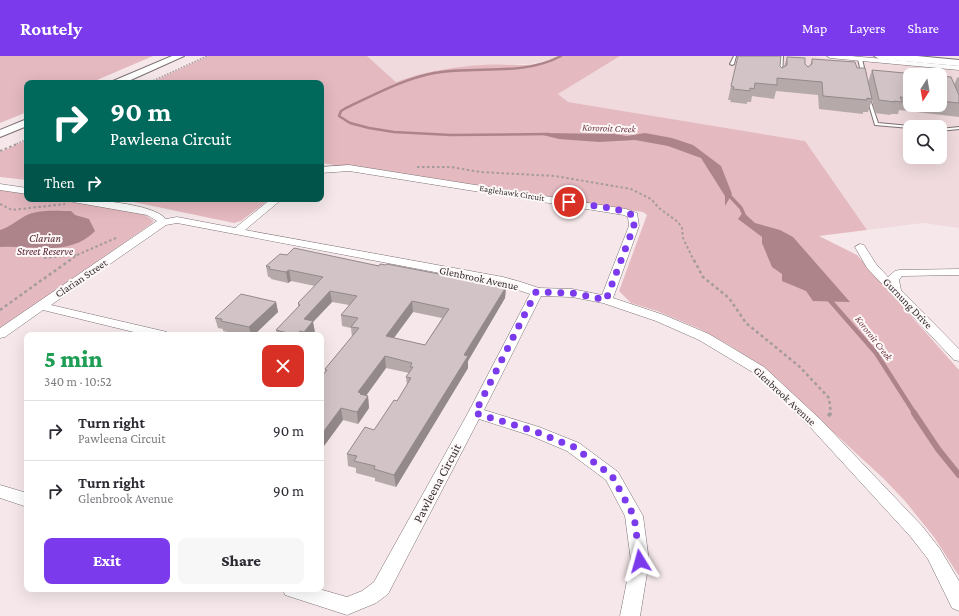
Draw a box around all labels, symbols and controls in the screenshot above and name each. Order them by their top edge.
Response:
text: Routely [20,18,82,39]
text: Map [802,20,827,36]
text: Layers [849,20,886,36]
text: Share [908,20,939,36]
north arrow [903,68,947,112]
map controls [903,68,947,164]
icon: right [44,96,96,148]
text: 90 m [110,96,171,127]
button: search [903,120,947,164]
water label: Kororoit Creek [582,122,637,134]
text: Pawleena Circuit [110,129,231,149]
icon: right [83,172,105,194]
text: Then [44,175,75,191]
street label: Eaglehawk Circuit [479,183,546,203]
pin [552,185,586,219]
icon: arrive [558,191,580,213]
park label: Clarian Street Reserve [17,232,74,257]
street label: Clarian Street [53,256,110,300]
street label: Glenbrook Avenue [438,264,520,292]
street label: Gurnung Drive [880,275,935,332]
water label: Kororoit Creek [853,313,895,363]
text: 5 min [44,345,103,372]
button: close [262,345,304,387]
street label: Glenbrook Avenue [751,364,819,428]
text: 340 m · 10:52 [44,374,112,389]
text: Turn right [78,415,145,431]
icon: right [44,420,66,442]
text: 90 m [273,423,304,439]
text: Pawleena Circuit [78,431,166,446]
street label: Pawleena Circuit [410,440,464,525]
text: Turn right [78,475,145,491]
icon: right [44,480,66,502]
text: 90 m [273,483,304,499]
text: Glenbrook Avenue [78,491,173,506]
button: Exit [44,538,170,584]
button: Share [178,538,304,584]
position arrow [619,540,661,582]

